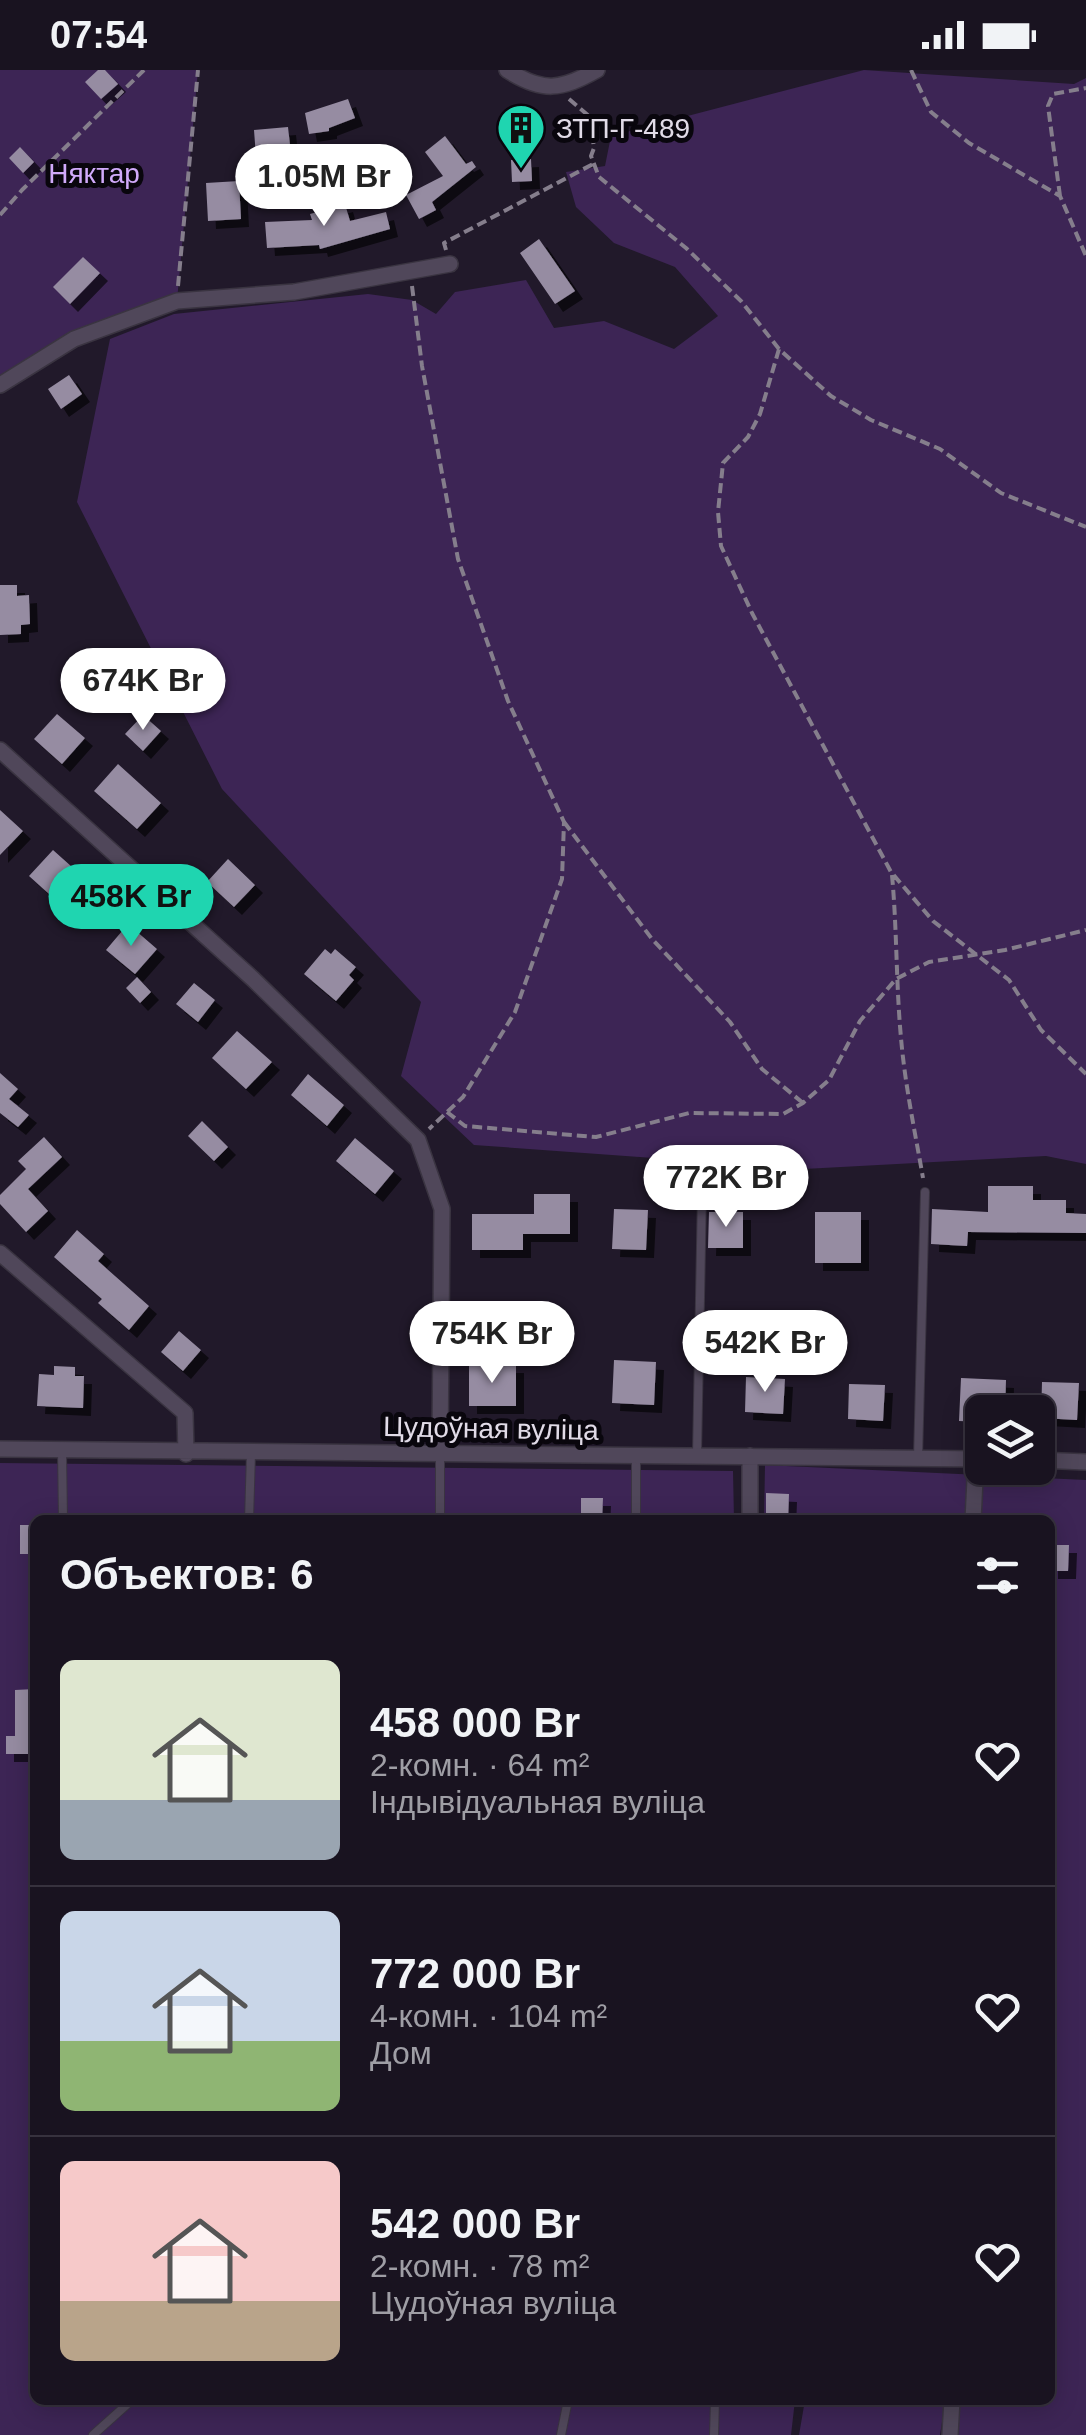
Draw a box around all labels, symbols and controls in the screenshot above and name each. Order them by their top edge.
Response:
text: 07:54 [50,14,147,56]
building icon: ЗТП-Г-489 [495,102,547,170]
place label: ЗТП-Г-489 [556,113,690,144]
pin: 1.05M Br [221,144,427,229]
park label: Няктар [48,158,140,189]
text: 1.05M Br [257,158,391,194]
pin: 674K Br [51,648,235,733]
text: 674K Br [83,662,203,698]
pin: 458K Br [39,864,223,949]
text: 458K Br [71,878,191,914]
pin: 772K Br [634,1145,818,1230]
text: 772K Br [666,1159,786,1195]
pin: 754K Br [400,1301,584,1386]
pin: 542K Br [673,1310,857,1395]
text: 754K Br [432,1315,552,1351]
text: 542K Br [705,1324,825,1360]
map controls [965,1395,1055,1485]
button: layers [965,1395,1055,1485]
street label: Цудоўная вуліца [383,1411,599,1446]
icon: filters [970,1548,1025,1603]
text: Объектов: 6 [60,1551,314,1598]
text: 458 000 Br [370,1699,580,1746]
icon: home [140,1700,260,1820]
icon: heart [970,1733,1025,1788]
text: 2-комн. · 64 m² [370,1747,589,1783]
text: Індывідуальная вуліца [370,1784,705,1820]
text: 772 000 Br [370,1950,580,1997]
icon: home [140,1951,260,2071]
icon: heart [970,1984,1025,2039]
text: 4-комн. · 104 m² [370,1998,607,2034]
text: Дом [370,2035,432,2071]
text: 542 000 Br [370,2200,580,2247]
icon: home [140,2201,260,2321]
icon: heart [970,2234,1025,2289]
text: 2-комн. · 78 m² [370,2248,589,2284]
text: Цудоўная вуліца [370,2285,616,2321]

